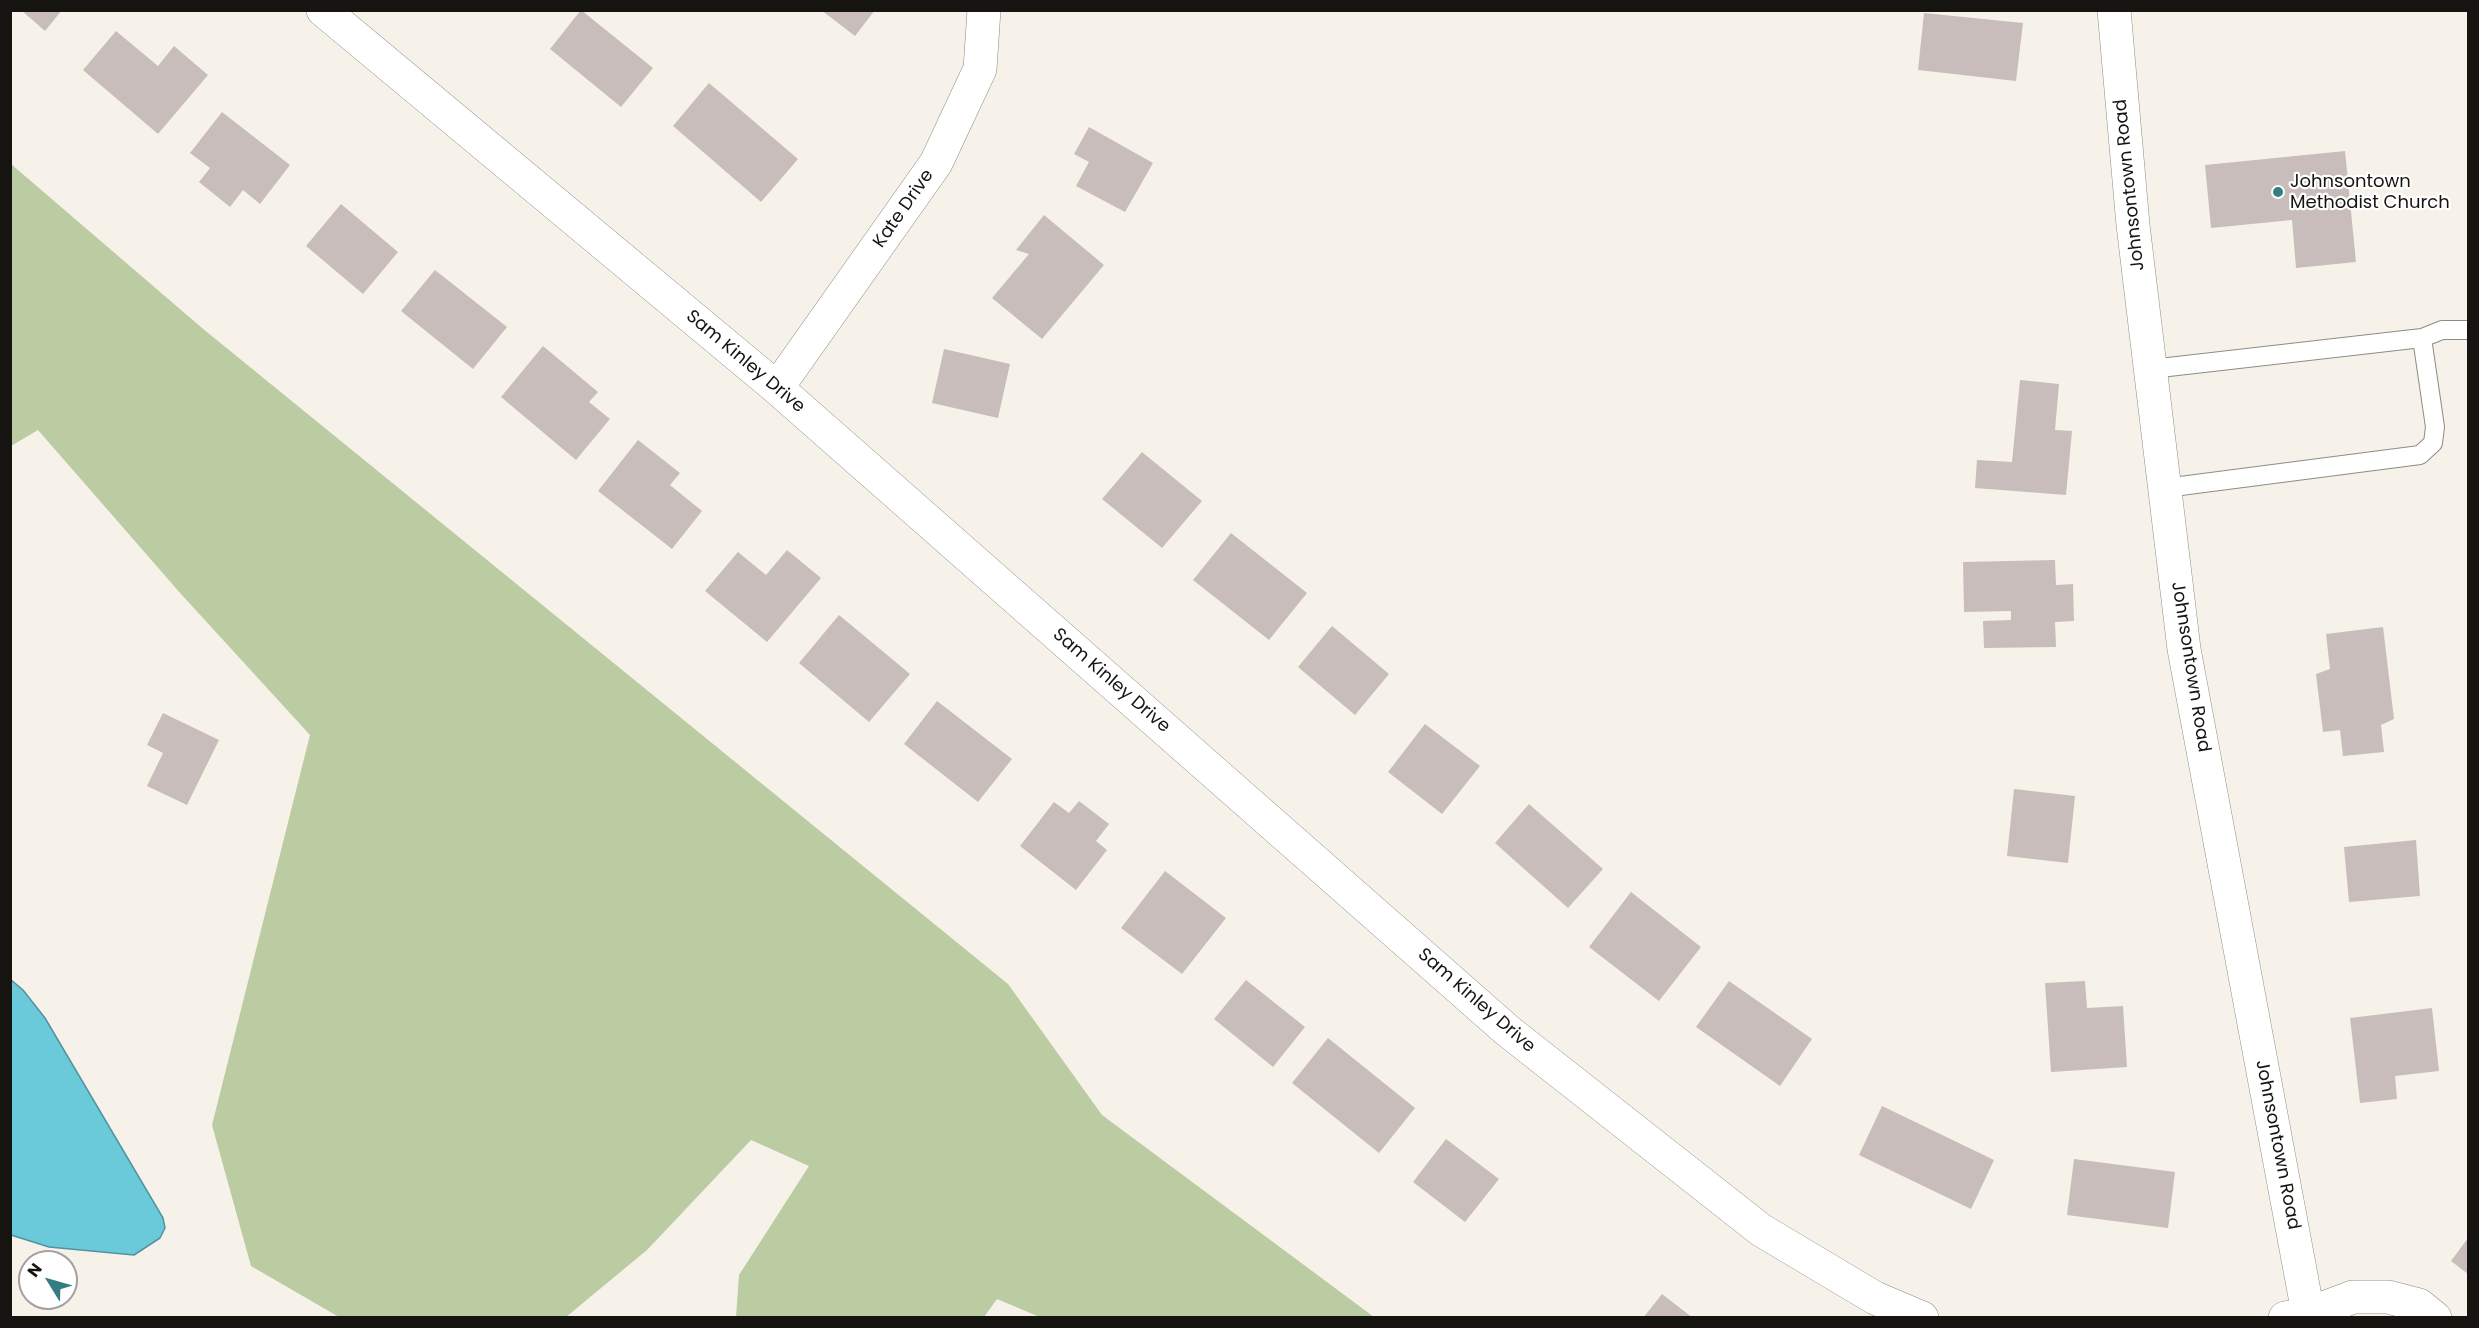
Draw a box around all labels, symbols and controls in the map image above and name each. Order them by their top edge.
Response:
street label: Johnsontown Road [2110,98,2150,272]
street label: Kate Drive [869,166,939,252]
place label: Johnsontown Methodist Church [2290,171,2450,213]
marker: Johnsontown Methodist Church [2271,185,2285,199]
street label: Sam Kinley Drive [681,306,809,418]
street label: Johnsontown Road [2166,580,2214,754]
street label: Sam Kinley Drive [1048,624,1174,738]
street label: Sam Kinley Drive [1413,944,1539,1058]
street label: Johnsontown Road [2250,1058,2304,1232]
north arrow [18,1250,78,1310]
text: N [22,1258,48,1282]

